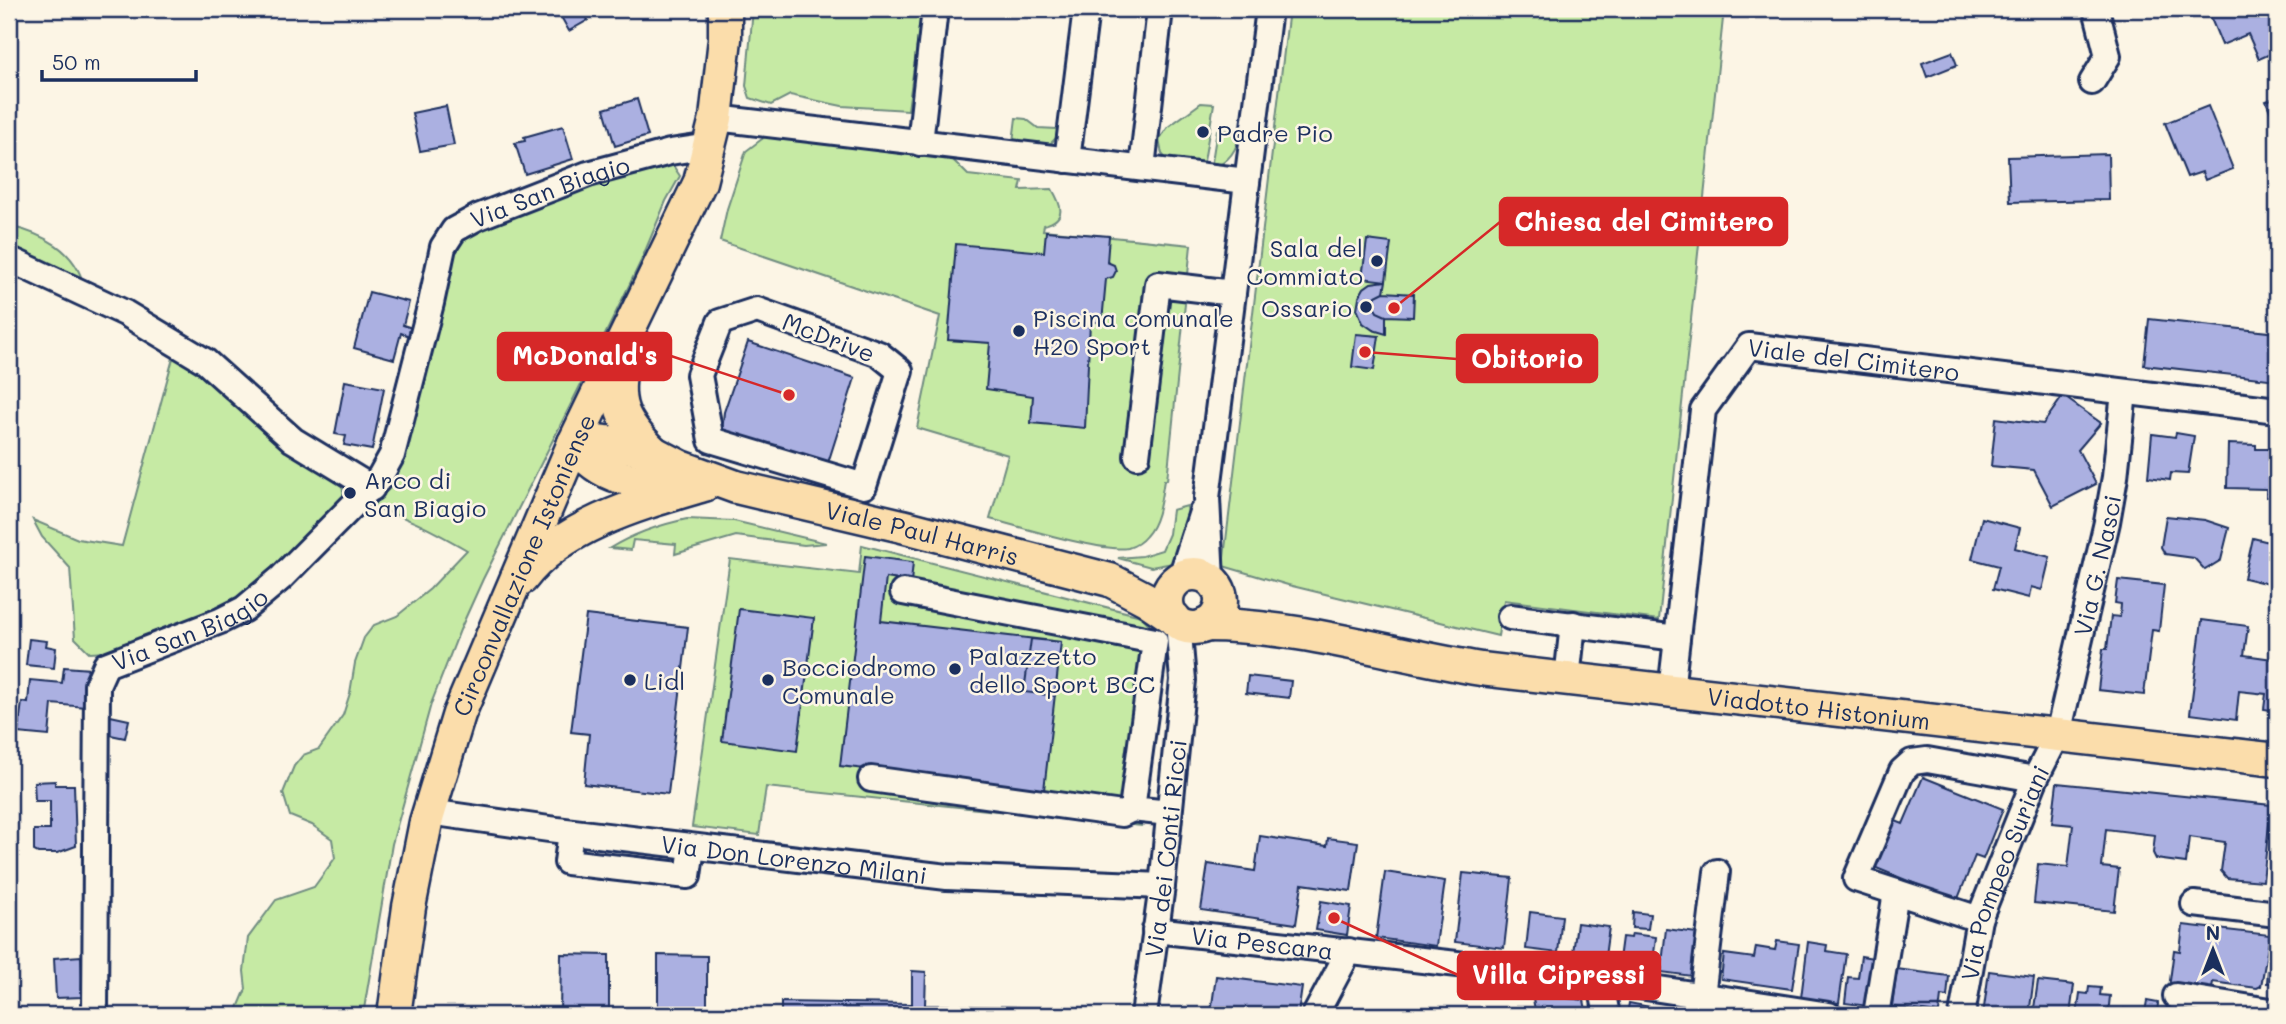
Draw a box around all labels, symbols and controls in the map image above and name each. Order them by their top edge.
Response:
scale bar [42,38,196,82]
text: 50 m [52,48,101,75]
place label: Padre Pio [1217,117,1333,148]
marker: Padre Pio [1195,124,1211,140]
street label: Via San Biagio [466,148,633,234]
callout: Chiesa del Cimitero [1500,198,1787,245]
text: Chiesa del Cimitero [1514,204,1774,238]
place label: Sala del Commiato [1246,232,1363,291]
marker: Sala del Commiato [1369,253,1385,269]
place label: Ossario [1261,292,1352,323]
marker: Ossario [1358,299,1374,315]
place label: Piscina comunale H20 Sport [1033,302,1234,361]
street label: McDrive [778,305,880,369]
marker: Piscina comunale H20 Sport [1011,323,1027,339]
street label: Viale del Cimitero [1746,330,1961,387]
callout: McDonald's [498,333,671,380]
callout: Obitorio [1457,335,1597,382]
text: McDonald's [512,338,658,372]
text: Obitorio [1471,341,1583,375]
street label: Circonvallazione Istoniense [444,408,601,721]
place label: Arco di San Biagio [364,464,486,523]
marker: Arco di San Biagio [342,485,358,501]
street label: Via G. Nasci [2066,492,2127,639]
street label: Viale Paul Harris [823,493,1022,571]
street label: Via San Biagio [107,581,274,677]
place label: Palazzetto dello Sport BCC [969,640,1155,699]
place label: Bocciodromo Comunale [782,651,936,710]
marker: Palazzetto dello Sport BCC [947,661,963,677]
place label: Lidl [644,665,685,696]
marker: Lidl [622,672,638,688]
marker: Bocciodromo Comunale [760,672,776,688]
street label: Viadotto Histonium [1706,679,1932,736]
street label: Via dei Conti Ricci [1137,738,1192,959]
street label: Via Pompeo Suriani [1953,759,2055,983]
street label: Via Don Lorenzo Milani [659,827,929,890]
north arrow [2178,916,2248,986]
street label: Via Pescara [1190,919,1335,965]
text: N [2206,920,2220,945]
callout: Villa Cipressi [1458,952,1660,999]
text: Villa Cipressi [1472,957,1646,991]

